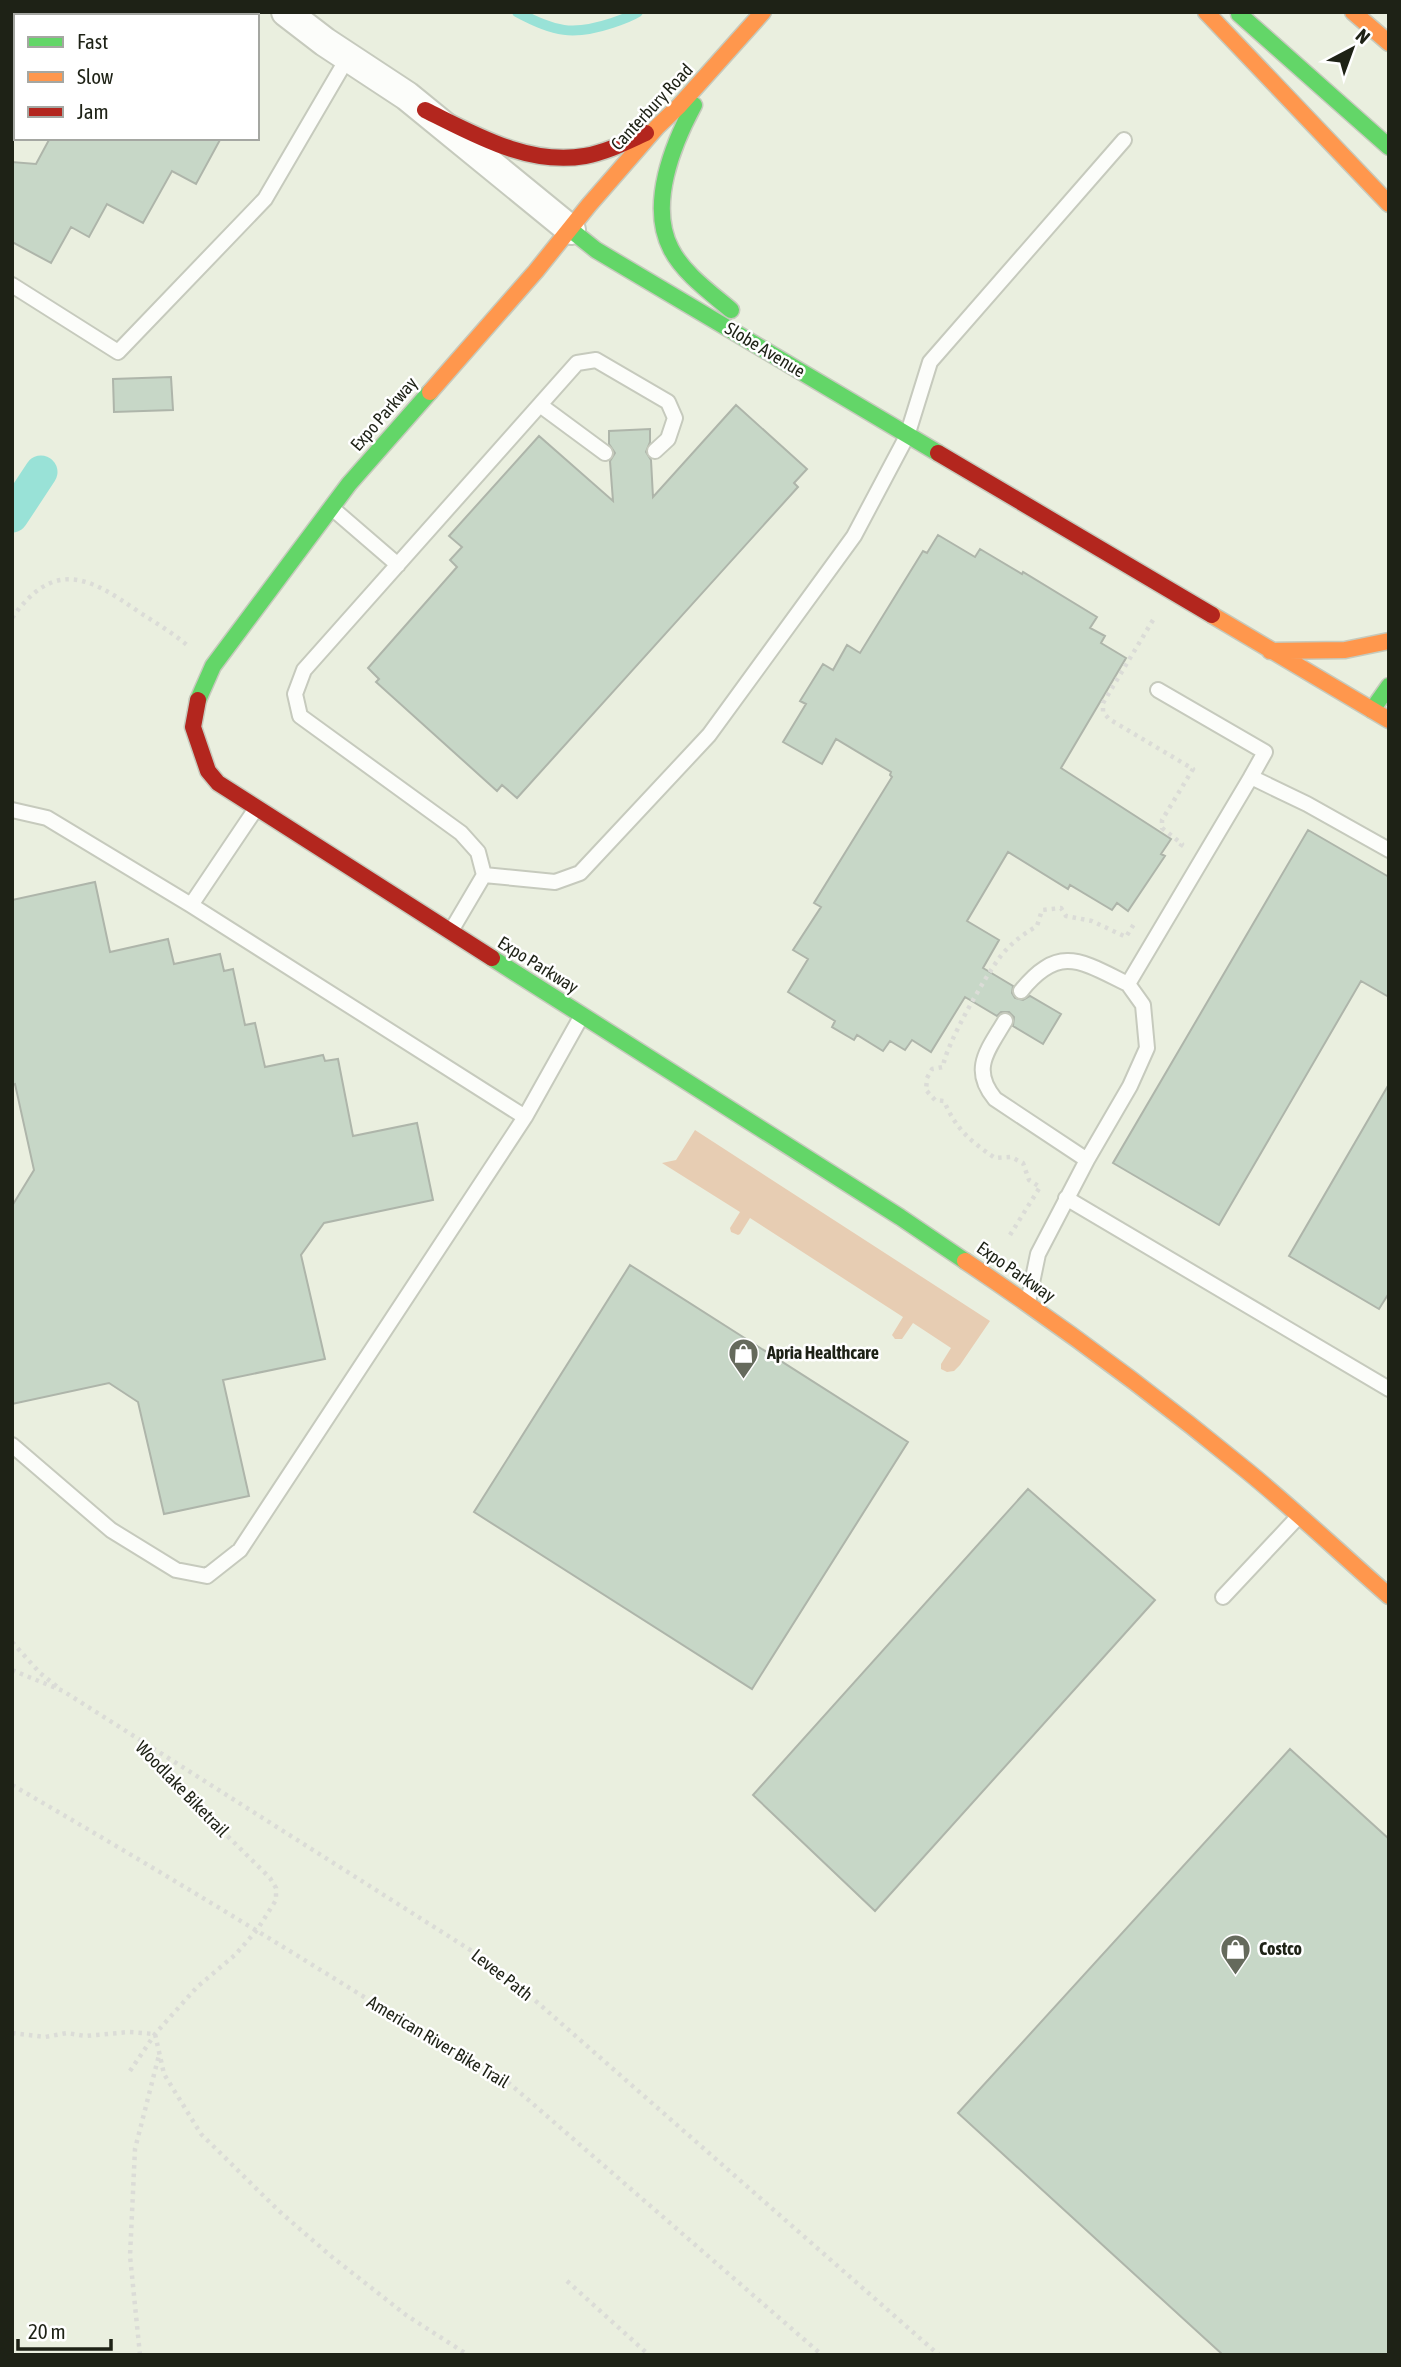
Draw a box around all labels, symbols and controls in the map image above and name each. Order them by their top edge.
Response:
legend [14,14,259,140]
north arrow [1317,14,1387,84]
text: N [1352,24,1375,48]
text: Fast [77,29,108,53]
street label: Canterbury Road [606,59,697,154]
text: Slow [77,64,114,88]
text: Jam [77,99,109,123]
street label: Slobe Avenue [721,317,809,382]
street label: Expo Parkway [346,373,421,455]
street label: Expo Parkway [494,932,582,998]
street label: Expo Parkway [973,1237,1060,1306]
shop icon: Apria Healthcare [727,1336,761,1380]
place label: Apria Healthcare [766,1342,879,1363]
street label: Woodlake Biketrail [131,1736,234,1841]
shop icon: Costco [1219,1932,1253,1976]
place label: Costco [1259,1938,1302,1959]
street label: Levee Path [468,1944,537,2005]
street label: American River Bike Trail [363,1991,513,2092]
scale bar [18,2308,110,2352]
text: 20 m [28,2319,66,2343]

